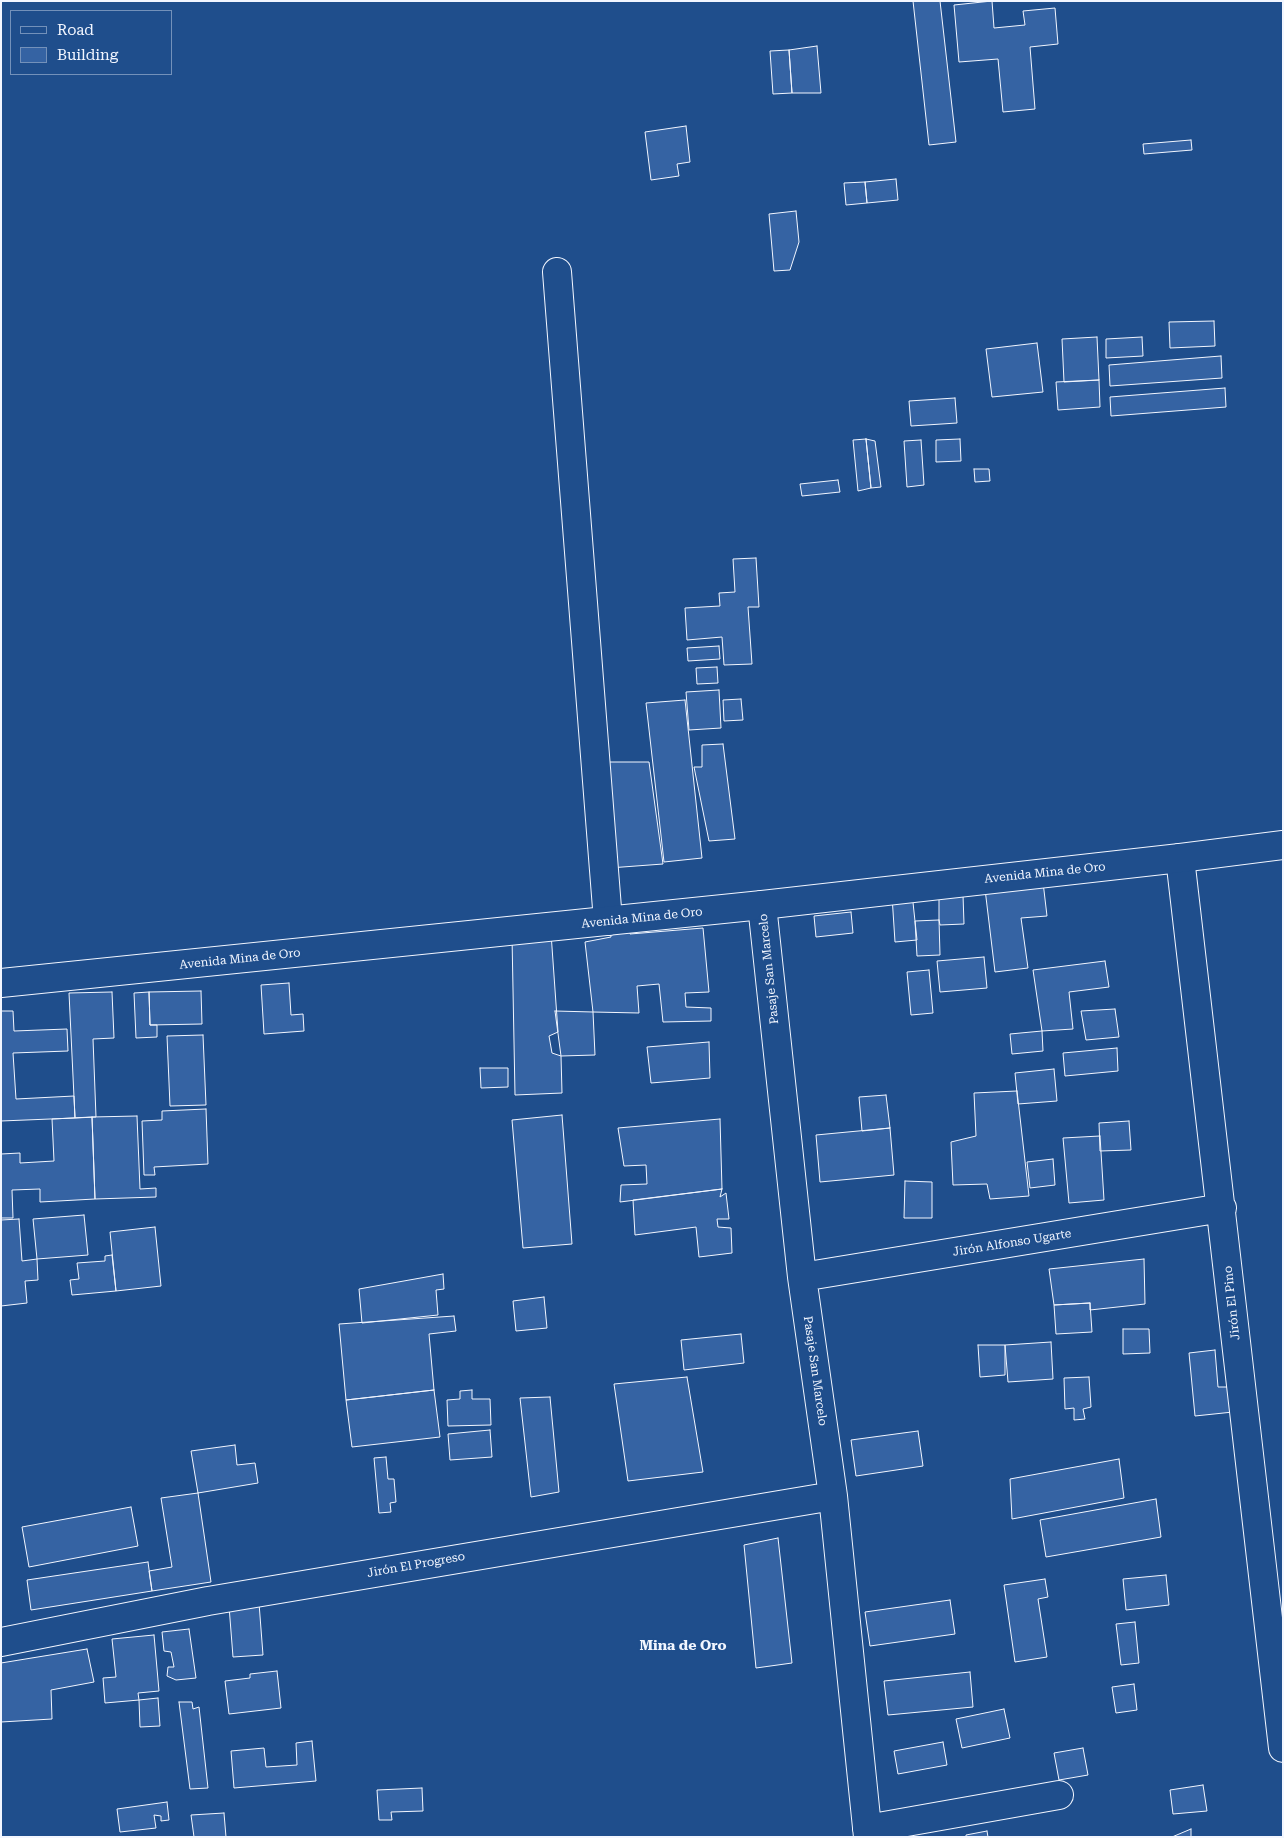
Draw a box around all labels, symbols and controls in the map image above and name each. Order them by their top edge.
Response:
legend [10,10,172,75]
text: Road [57,21,94,39]
text: Building [57,46,118,64]
street label: Avenida Mina de Oro [984,859,1106,887]
street label: Avenida Mina de Oro [581,904,703,932]
street label: Pasaje San Marcelo [756,913,782,1025]
street label: Avenida Mina de Oro [179,945,301,973]
street label: Jirón Alfonso Ugarte [952,1227,1072,1259]
street label: Jirón El Pino [1221,1265,1243,1341]
street label: Pasaje San Marcelo [800,1315,830,1427]
street label: Jirón El Progreso [366,1549,466,1581]
district label: Mina de Oro [639,1638,727,1654]

